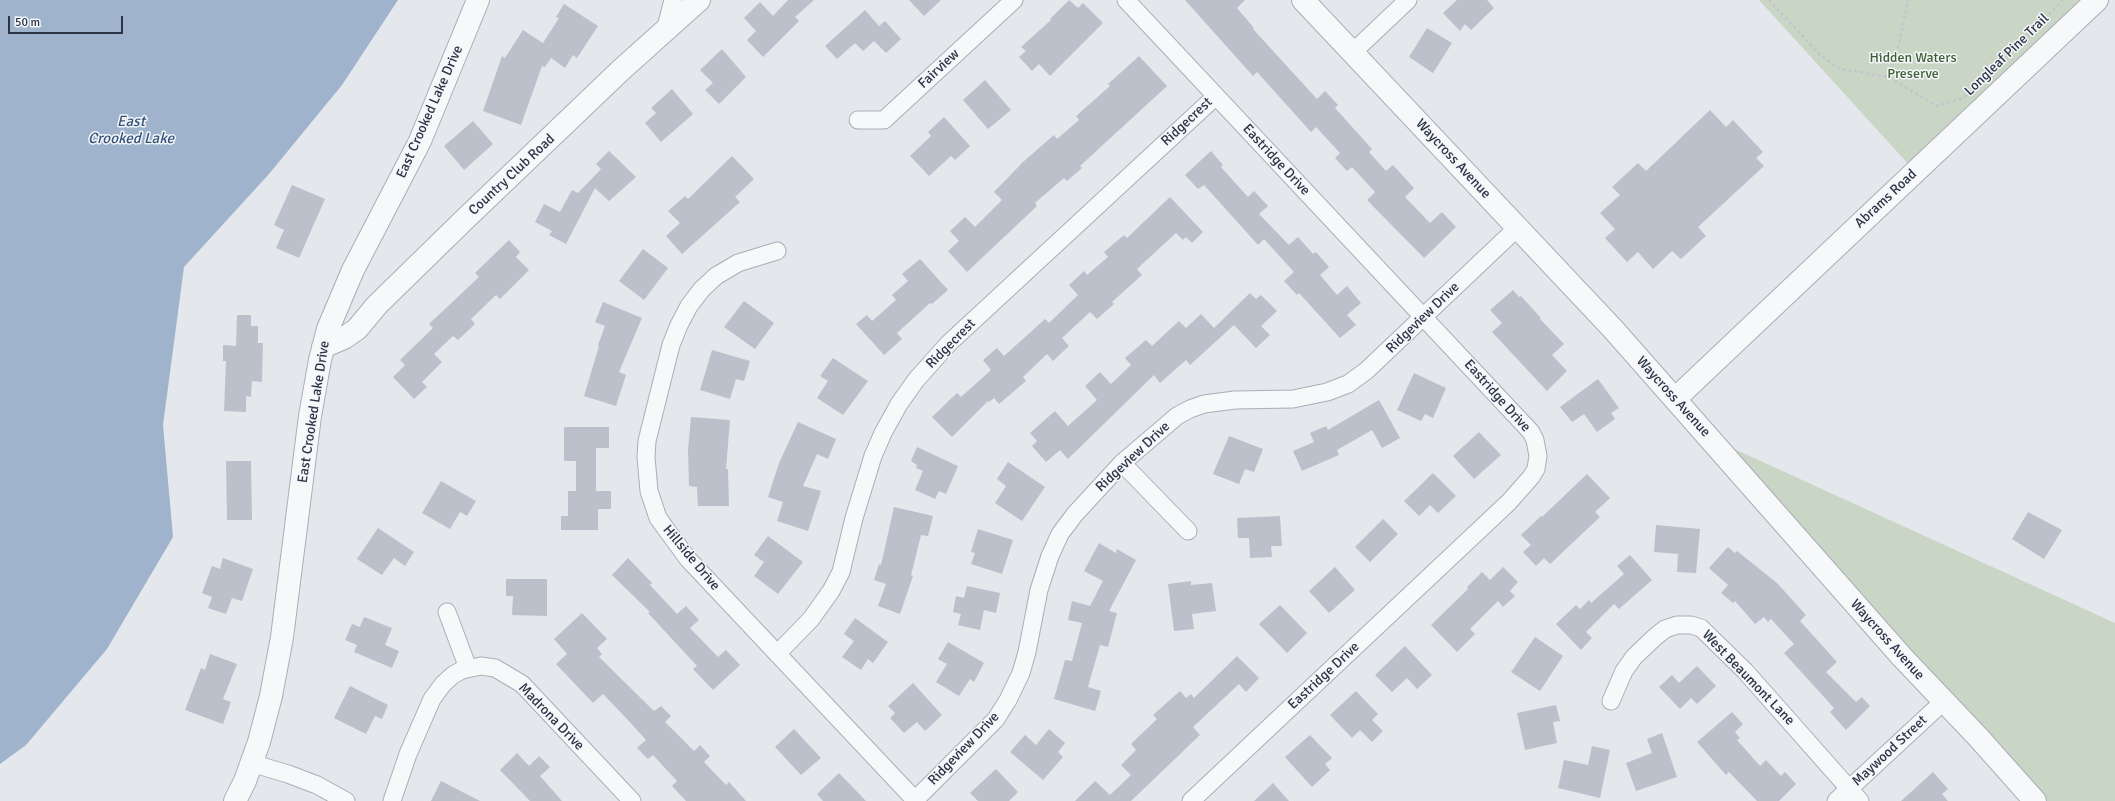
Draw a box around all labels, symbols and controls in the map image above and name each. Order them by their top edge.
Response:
scale bar [10,8,125,34]
street label: Longleaf Pine Trail [1961,10,2053,100]
text: 50 m [15,15,40,30]
street label: East Crooked Lake Drive [393,43,467,181]
street label: Fairview [915,46,963,92]
park label: Hidden Waters Preserve [1869,50,1957,82]
street label: Ridgecrest [1158,94,1216,150]
water label: East Crooked Lake [88,113,174,148]
street label: Waycross Avenue [1412,116,1494,202]
street label: Eastridge Drive [1239,121,1313,199]
street label: Country Club Road [466,131,558,219]
street label: Abrams Road [1852,166,1920,232]
street label: Ridgeview Drive [1383,279,1463,357]
street label: Ridgecrest [923,316,979,372]
street label: East Crooked Lake Drive [294,340,334,484]
street label: Waycross Avenue [1632,353,1714,441]
street label: Eastridge Drive [1460,356,1534,436]
street label: Ridgeview Drive [1092,418,1174,496]
street label: Hillside Drive [659,522,723,594]
street label: Waycross Avenue [1846,596,1928,684]
street label: West Beaumont Lane [1698,627,1798,729]
street label: Eastridge Drive [1285,639,1363,713]
street label: Madrona Drive [515,680,587,754]
street label: Ridgeview Drive [925,709,1003,789]
street label: Maywood Street [1849,712,1931,790]

